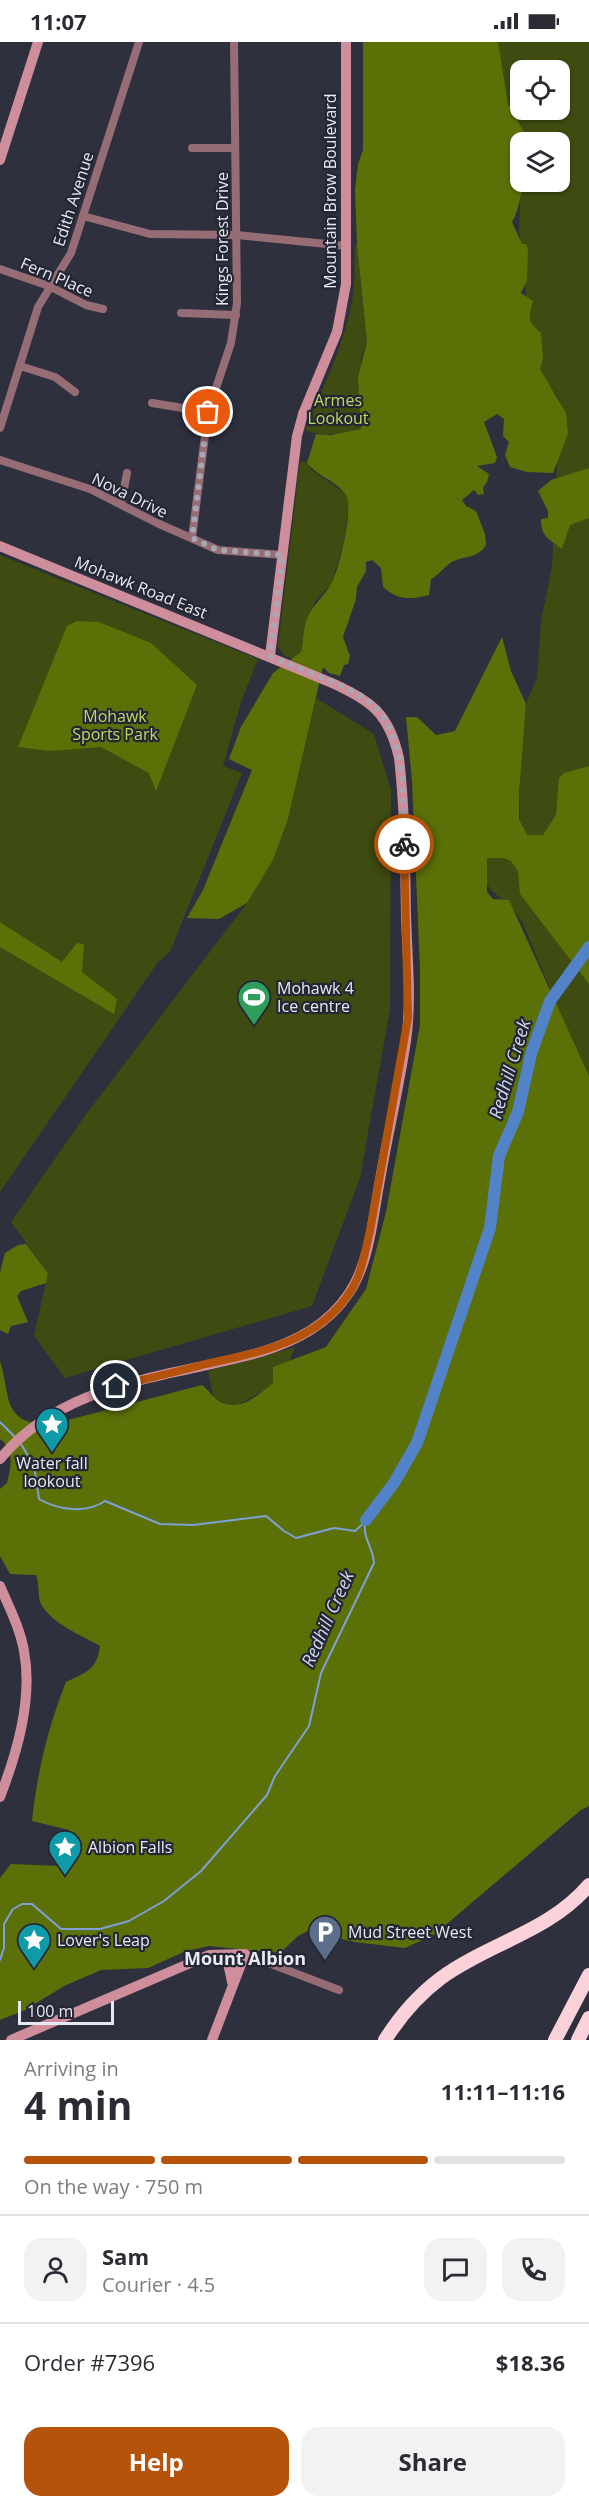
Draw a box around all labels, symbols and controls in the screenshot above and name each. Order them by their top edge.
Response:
text: 11:07 [30,6,87,36]
map controls [510,60,570,192]
button: locate [510,60,570,120]
street label: Mountain Brow Boulevard [319,93,341,289]
button: layers [510,132,570,192]
street label: Edith Avenue [47,149,99,249]
street label: Kings Forest Drive [211,172,233,306]
street label: Fern Place [17,252,97,302]
pin [182,386,233,437]
park label: Armes Lookout [307,389,369,429]
icon: bag [191,395,224,428]
street label: Nova Drive [88,467,172,523]
street label: Mohawk Road East [71,550,211,624]
park label: Mohawk Sports Park [72,705,158,745]
courier [374,814,434,874]
icon: bike [388,828,421,861]
place label: Mohawk 4 Ice centre [277,977,354,1017]
sports icon: Mohawk 4 Ice centre [236,979,272,1026]
water label: Redhill Creek [483,1015,536,1121]
pin [90,1360,141,1411]
icon: home [99,1369,132,1402]
place icon: Water fall lookout [34,1406,70,1453]
place label: Water fall lookout [16,1452,88,1492]
water label: Redhill Creek [295,1566,359,1670]
place icon: Albion Falls [47,1829,83,1876]
place label: Albion Falls [88,1836,172,1858]
parking icon: Mud Street West [307,1914,343,1961]
place label: Mud Street West [348,1921,472,1943]
place icon: Lover's Leap [16,1922,52,1969]
place label: Lover's Leap [57,1929,150,1951]
district label: Mount Albion [184,1946,306,1970]
scale bar [18,1998,114,2026]
text: 100 m [27,2000,73,2022]
text: Arriving in [24,2055,119,2082]
text: 11:11–11:16 [441,2076,565,2106]
text: 4 min [24,2078,132,2131]
text: On the way · 750 m [24,2173,203,2200]
button: person [24,2238,87,2301]
button: chat [424,2238,487,2301]
button: phone [502,2238,565,2301]
text: Sam [102,2241,149,2271]
text: Courier · 4.5 [102,2271,215,2298]
text: Order #7396 [24,2347,155,2377]
text: $18.36 [496,2347,565,2377]
button: Help [24,2427,289,2496]
button: Share [301,2427,565,2496]

